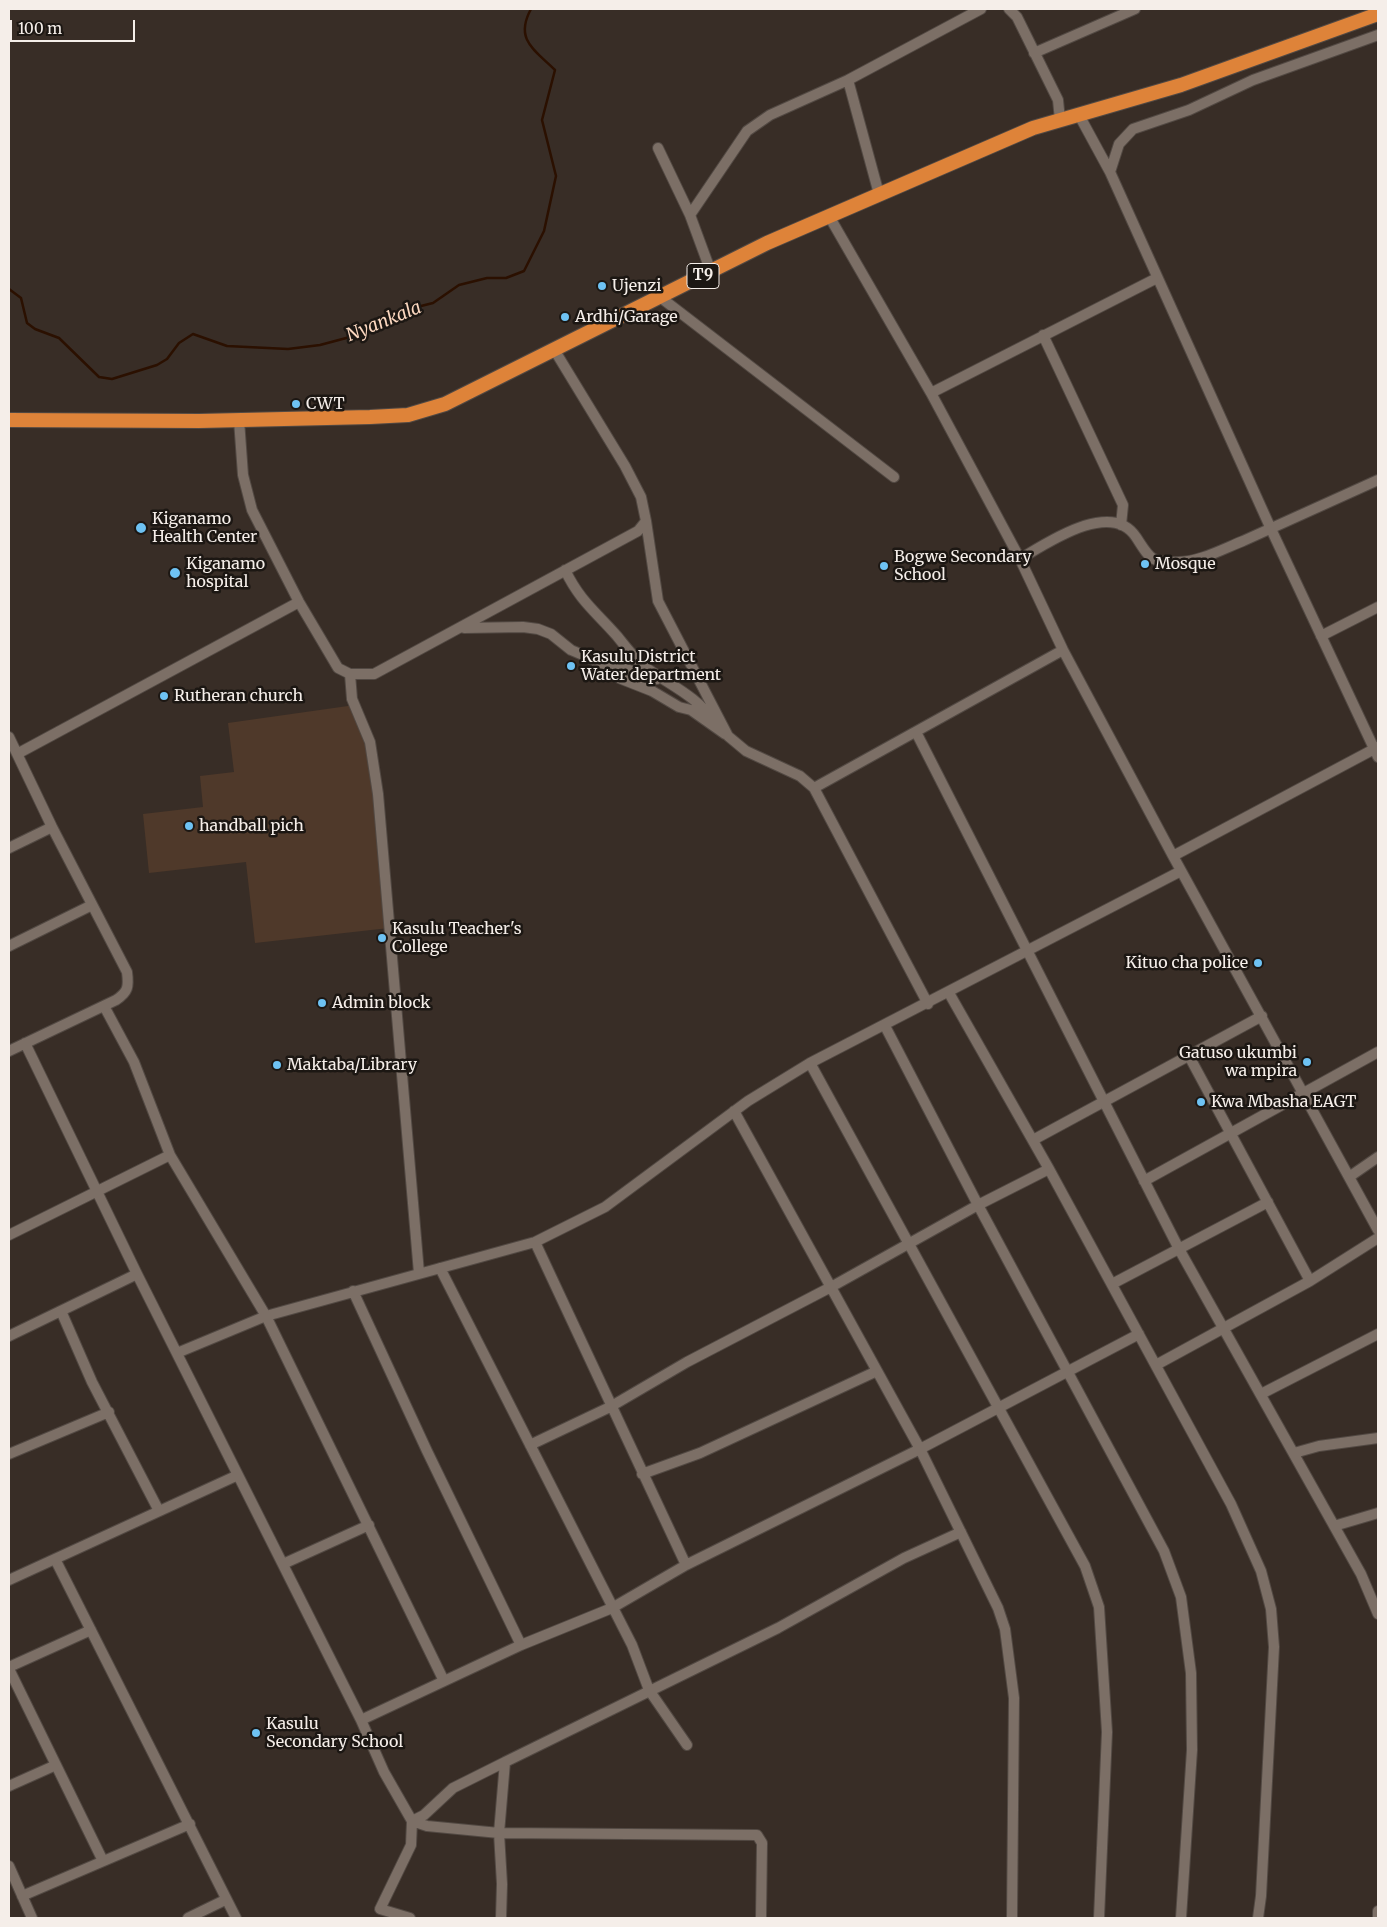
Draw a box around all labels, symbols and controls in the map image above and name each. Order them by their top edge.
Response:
scale bar [12,10,138,42]
text: 100 m [18,19,62,38]
road number: T9 [687,264,719,288]
place label: Ujenzi [612,276,661,296]
marker: Ujenzi [596,280,608,292]
water label: Nyankala [343,297,425,347]
place label: Ardhi/Garage [575,307,678,327]
marker: Ardhi/Garage [559,311,571,323]
place label: CWT [306,394,345,414]
marker: CWT [290,398,302,410]
place label: Kiganamo Health Center [152,509,257,547]
marker: Kiganamo Health Center [134,521,148,535]
place label: Bogwe Secondary School [894,547,1032,585]
place label: Kiganamo hospital [186,554,265,592]
place label: Mosque [1155,554,1216,574]
marker: Mosque [1139,558,1151,570]
marker: Bogwe Secondary School [878,560,890,572]
marker: Kiganamo hospital [168,566,182,580]
place label: Kasulu District Water department [581,647,721,685]
marker: Kasulu District Water department [565,660,577,672]
place label: Rutheran church [174,686,303,706]
marker: Rutheran church [158,690,170,702]
place label: handball pich [199,816,304,836]
marker: handball pich [183,820,195,832]
place label: Kasulu Teacher's College [392,919,522,957]
marker: Kasulu Teacher's College [376,932,388,944]
place label: Kituo cha police [1126,953,1248,973]
marker: Kituo cha police [1252,957,1264,969]
place label: Admin block [332,993,430,1013]
marker: Admin block [316,997,328,1009]
place label: Gatuso ukumbi wa mpira [1179,1043,1297,1081]
place label: Maktaba/Library [287,1055,417,1075]
marker: Gatuso ukumbi wa mpira [1301,1056,1313,1068]
marker: Maktaba/Library [271,1059,283,1071]
place label: Kwa Mbasha EAGT [1211,1092,1356,1112]
marker: Kwa Mbasha EAGT [1195,1096,1207,1108]
place label: Kasulu Secondary School [266,1714,403,1752]
marker: Kasulu Secondary School [250,1727,262,1739]

